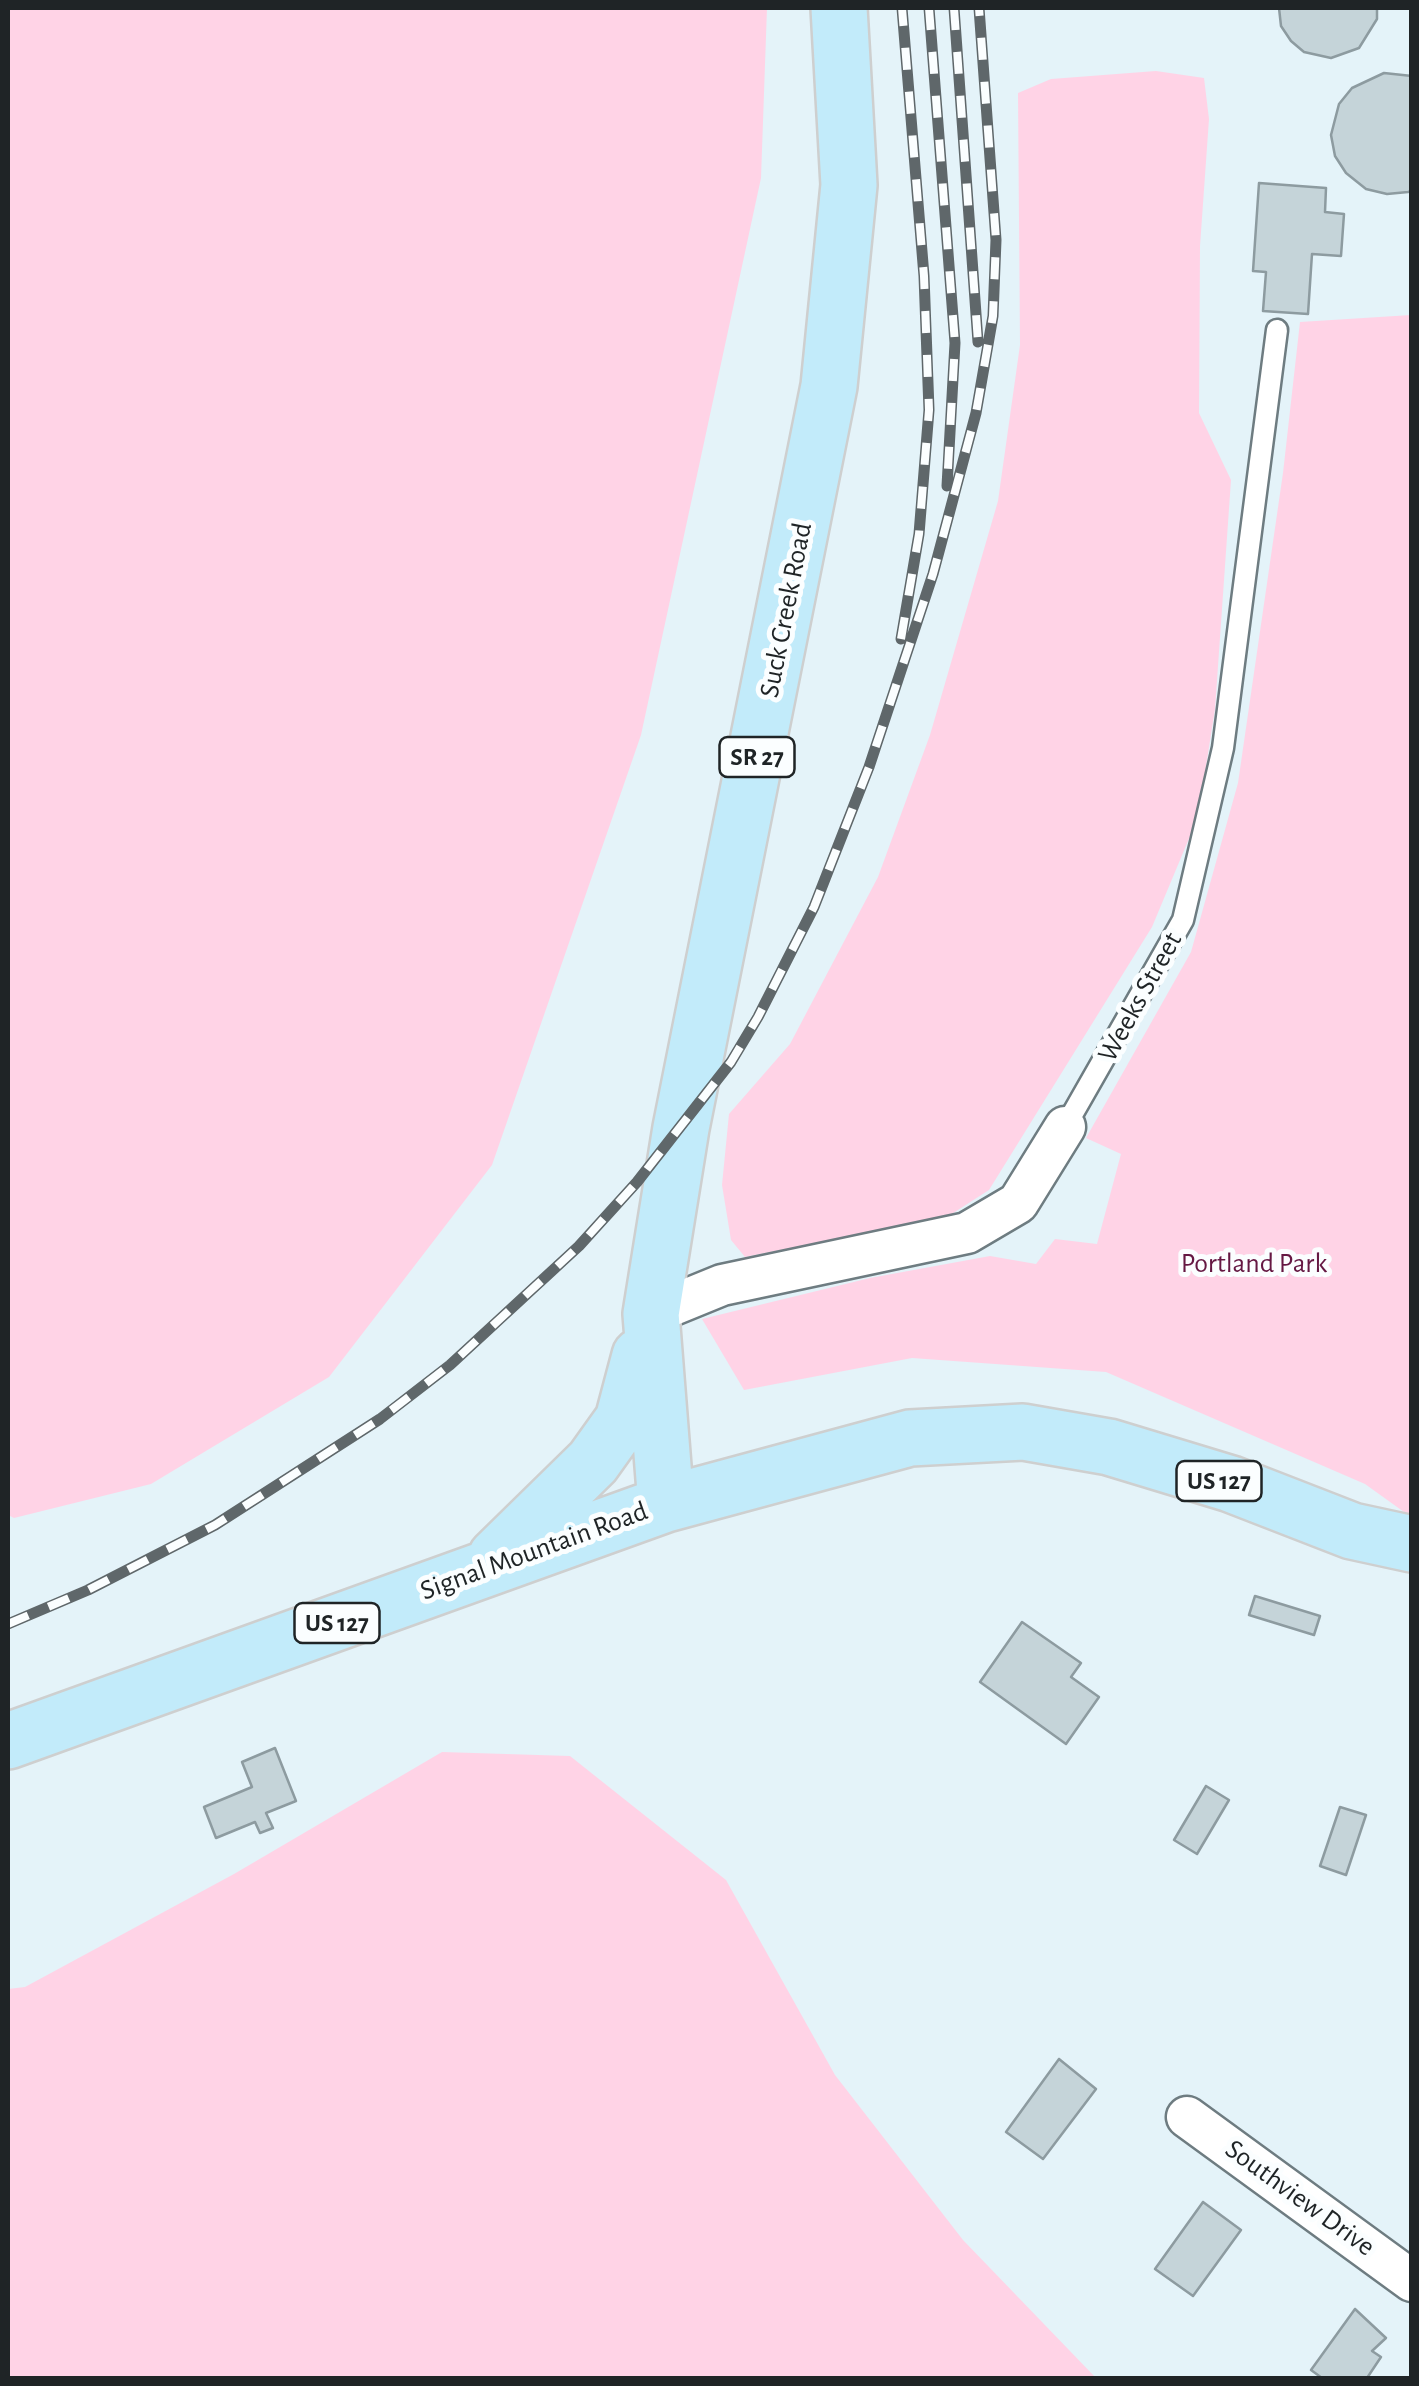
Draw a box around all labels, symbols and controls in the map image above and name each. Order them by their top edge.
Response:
street label: Suck Creek Road [753,520,819,700]
road number: SR 27 [720,737,794,777]
street label: Weeks Street [1091,926,1189,1068]
park label: Portland Park [1181,1247,1327,1281]
road number: US 127 [1176,1461,1262,1501]
street label: Signal Mountain Road [416,1494,652,1608]
road number: US 127 [294,1603,380,1643]
street label: Southview Drive [1219,2132,1381,2264]

